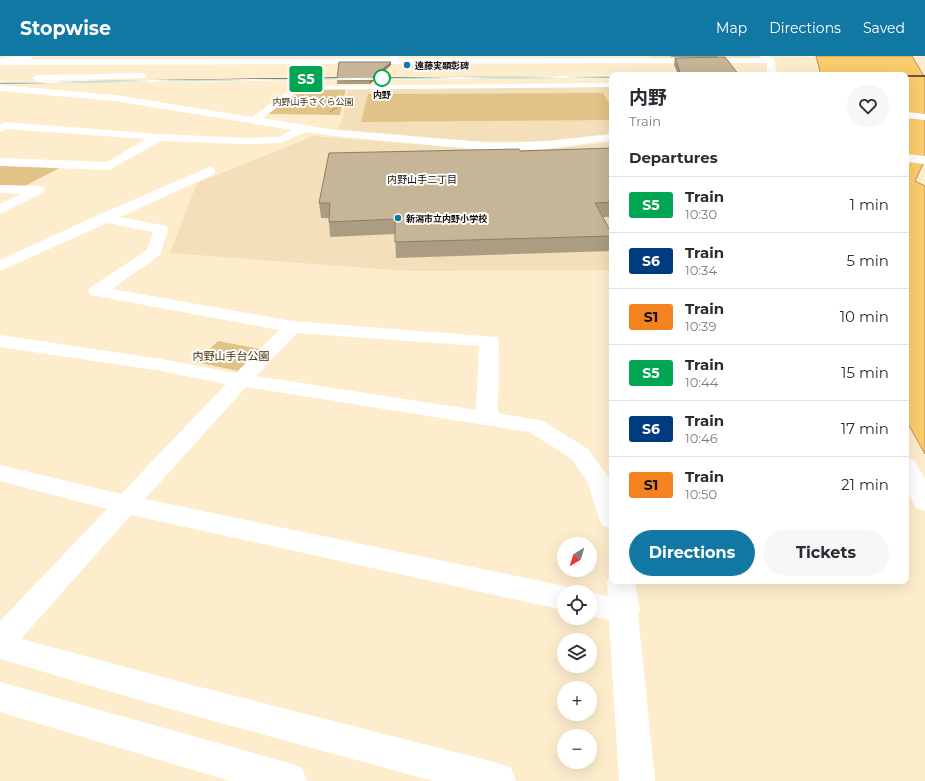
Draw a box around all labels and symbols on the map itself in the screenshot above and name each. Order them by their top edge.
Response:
marker: 遠藤実顕彰碑 [402,60,412,70]
place label: 遠藤実顕彰碑 [415,60,469,71]
line badge: S5 [288,66,324,92]
marker: 内野 [373,69,391,87]
place label: 内野 [373,89,391,100]
park label: 内野山手さくら公園 [272,96,354,107]
district label: 内野山手二丁目 [387,173,457,186]
marker: 新潟市立内野小学校 [393,213,403,223]
place label: 新潟市立内野小学校 [406,213,488,224]
park label: 内野山手台公園 [193,349,270,363]
north arrow [557,537,597,577]

